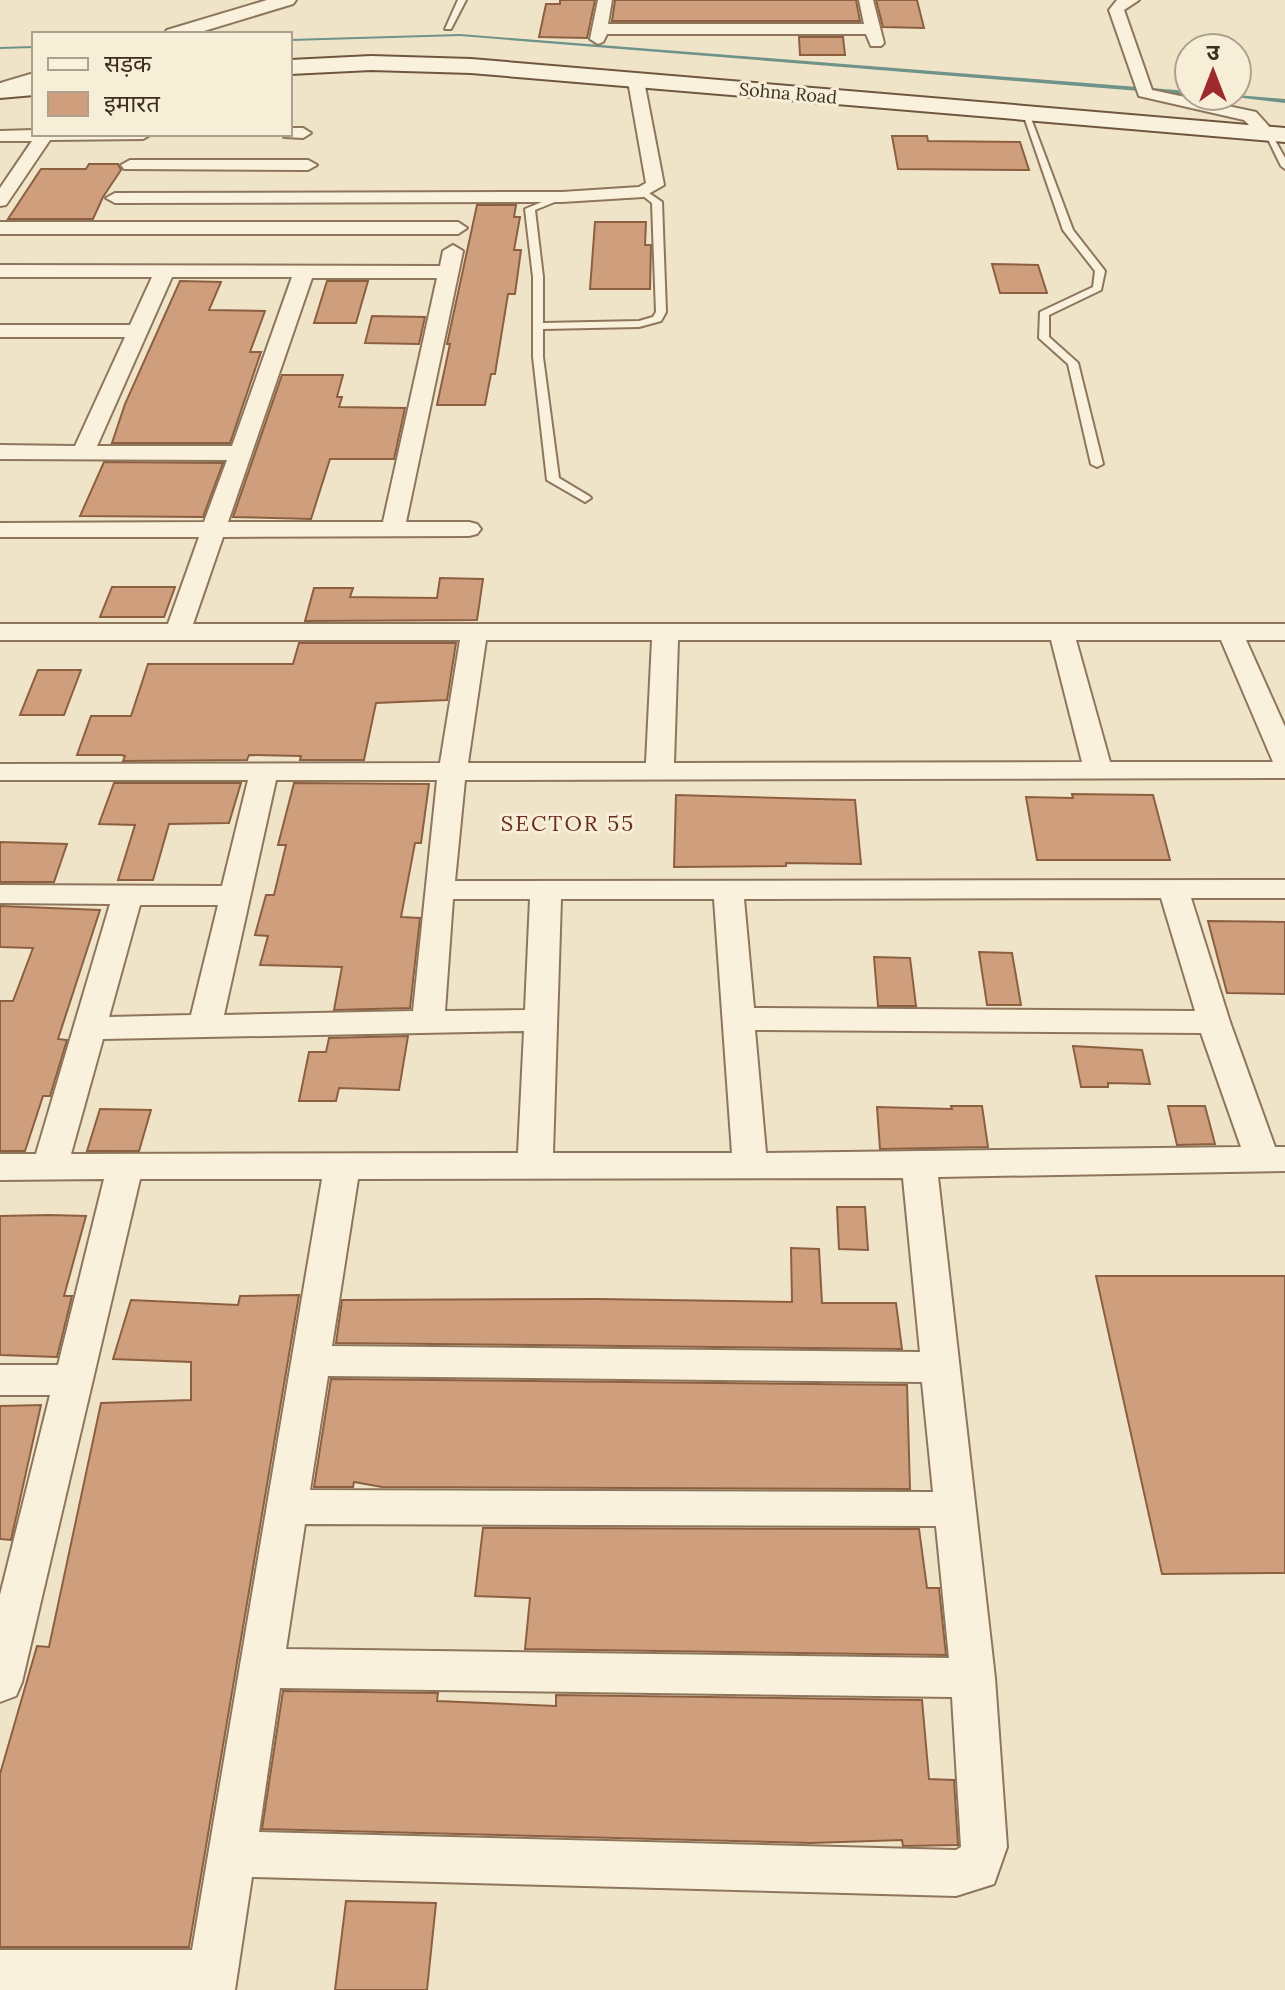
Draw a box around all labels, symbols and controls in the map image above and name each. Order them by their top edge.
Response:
legend [32,32,292,136]
north arrow [1173,32,1253,112]
text: उ [1207,38,1221,66]
text: सड़क [104,48,152,79]
street label: Sohna Road [738,77,838,109]
text: इमारत [104,88,161,119]
district label: SECTOR 55 [501,809,635,837]

